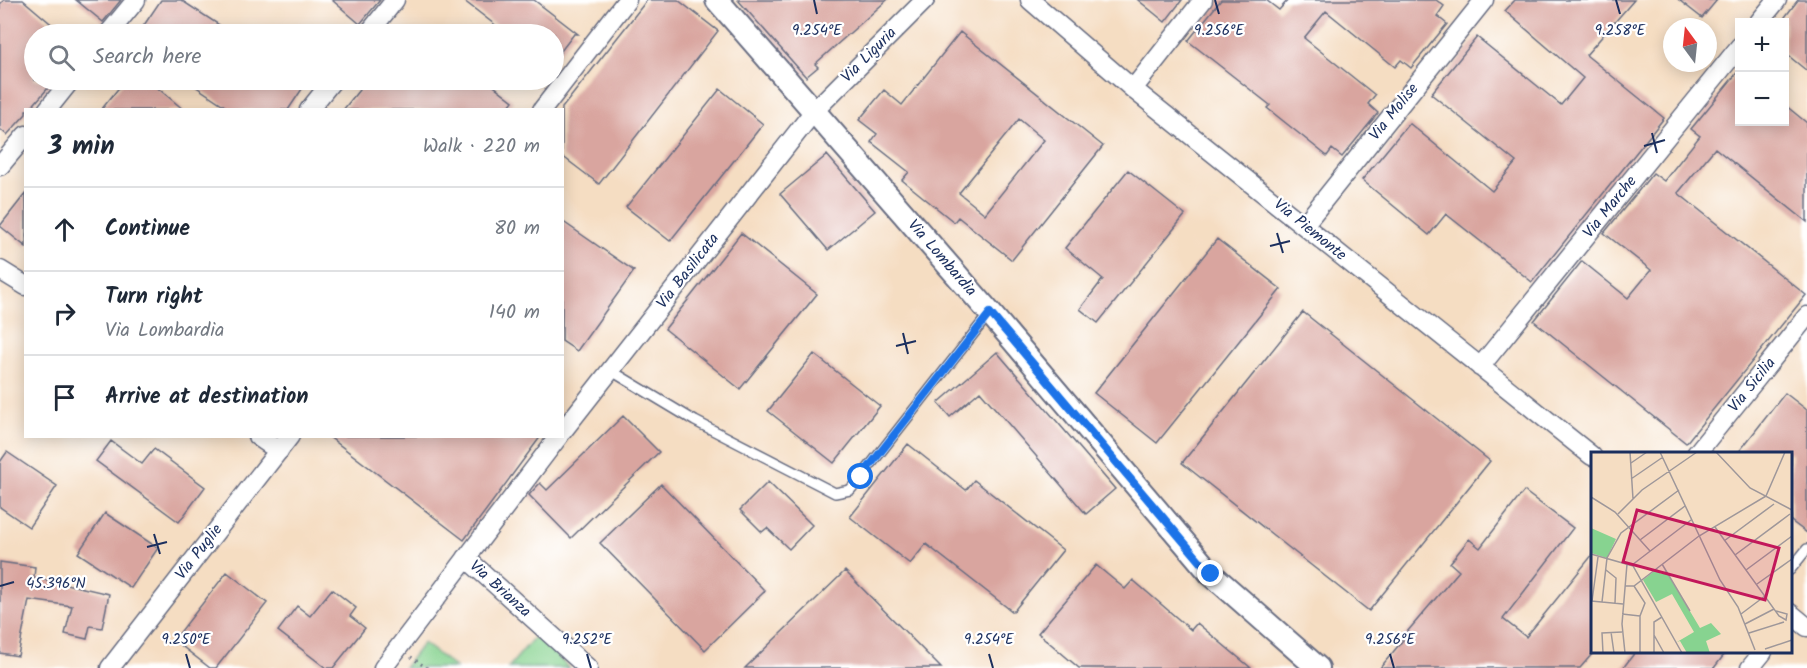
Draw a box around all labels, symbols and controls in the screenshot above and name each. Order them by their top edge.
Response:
north arrow [1663,18,1717,72]
map controls [1735,18,1789,126]
button: + [1735,18,1789,72]
text: 9.254°E [792,19,843,43]
text: 9.256°E [1194,19,1245,43]
text: 9.258°E [1595,19,1646,43]
street label: Via Liguria [835,21,903,89]
search box [24,24,564,90]
text: Search here [93,40,201,75]
icon: search [45,41,78,74]
button: − [1735,72,1789,126]
street label: Via Molise [1363,78,1425,146]
text: 3 min [48,126,115,168]
text: Walk · 220 m [423,131,540,163]
street label: Via Marche [1577,170,1643,244]
street label: Via Piemonte [1268,193,1352,267]
text: Continue [105,212,190,247]
icon: ahead [48,213,81,246]
text: 80 m [494,213,540,245]
street label: Via Lombardia [901,214,983,302]
street label: Via Basilicata [650,228,726,314]
text: Turn right [105,280,203,315]
icon: right [48,297,81,330]
text: 140 m [489,297,540,329]
text: Via Lombardia [105,315,224,347]
street label: Via Sicilia [1722,352,1782,418]
text: Arrive at destination [105,380,308,415]
icon: arrive [48,381,81,414]
inset map [1591,452,1792,653]
route start [847,463,873,489]
street label: Via Puglie [169,519,229,585]
street label: Via Brianza [463,554,537,624]
route end [1197,560,1223,586]
text: 45.396°N [26,572,86,596]
text: 9.250°E [161,628,212,652]
text: 9.252°E [562,628,613,652]
text: 9.254°E [964,628,1015,652]
text: 9.256°E [1365,628,1416,652]

